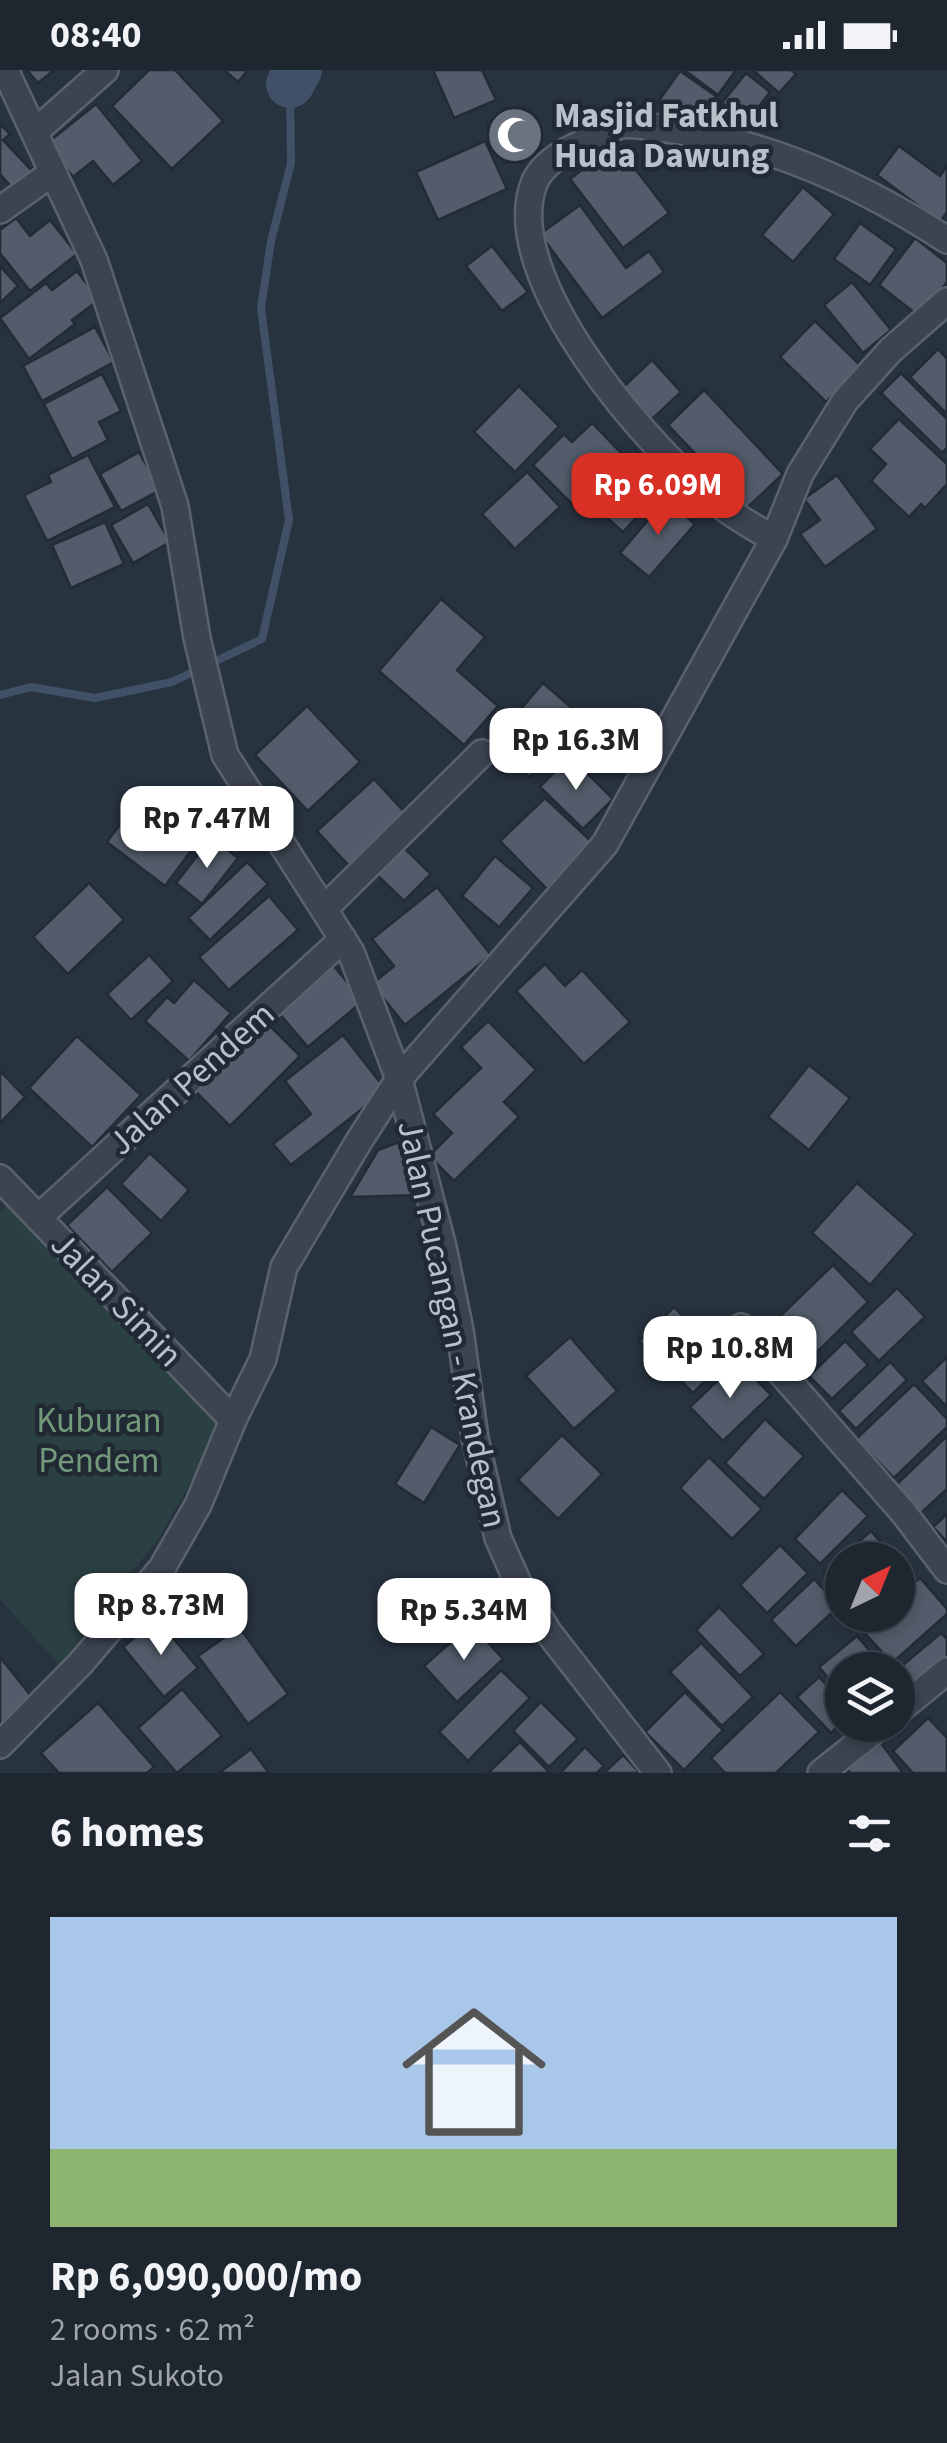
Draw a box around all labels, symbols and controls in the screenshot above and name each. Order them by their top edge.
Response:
text: 08:40 [50,8,142,62]
place label: Masjid Fatkhul Huda Dawung [554,91,778,181]
mosque icon: Masjid Fatkhul Huda Dawung [485,105,545,165]
pin: Rp 6.09M [555,453,761,538]
text: Rp 6.09M [593,462,723,508]
pin: Rp 16.3M [473,708,679,793]
text: Rp 16.3M [511,717,641,763]
pin: Rp 7.47M [104,786,310,871]
text: Rp 7.47M [142,795,272,841]
street label: Jalan Pendem [98,990,286,1167]
street label: Jalan Pucangan - Krandegan [384,1116,520,1533]
street label: Jalan Simin [39,1221,194,1379]
pin: Rp 10.8M [627,1316,833,1401]
text: Rp 10.8M [665,1325,795,1371]
park label: Kuburan Pendem [36,1396,162,1486]
north arrow [825,1542,915,1632]
map controls [825,1542,915,1742]
pin: Rp 8.73M [58,1573,264,1658]
pin: Rp 5.34M [361,1578,567,1663]
text: Rp 8.73M [96,1582,226,1628]
text: Rp 5.34M [399,1587,529,1633]
button: layers [825,1652,915,1742]
text: 6 homes [50,1803,204,1863]
icon: filters [842,1806,897,1861]
icon: home [384,1982,564,2162]
text: Rp 6,090,000/mo [50,2247,362,2307]
text: 2 rooms · 62 m² [50,2307,255,2353]
text: Jalan Sukoto [50,2353,224,2399]

